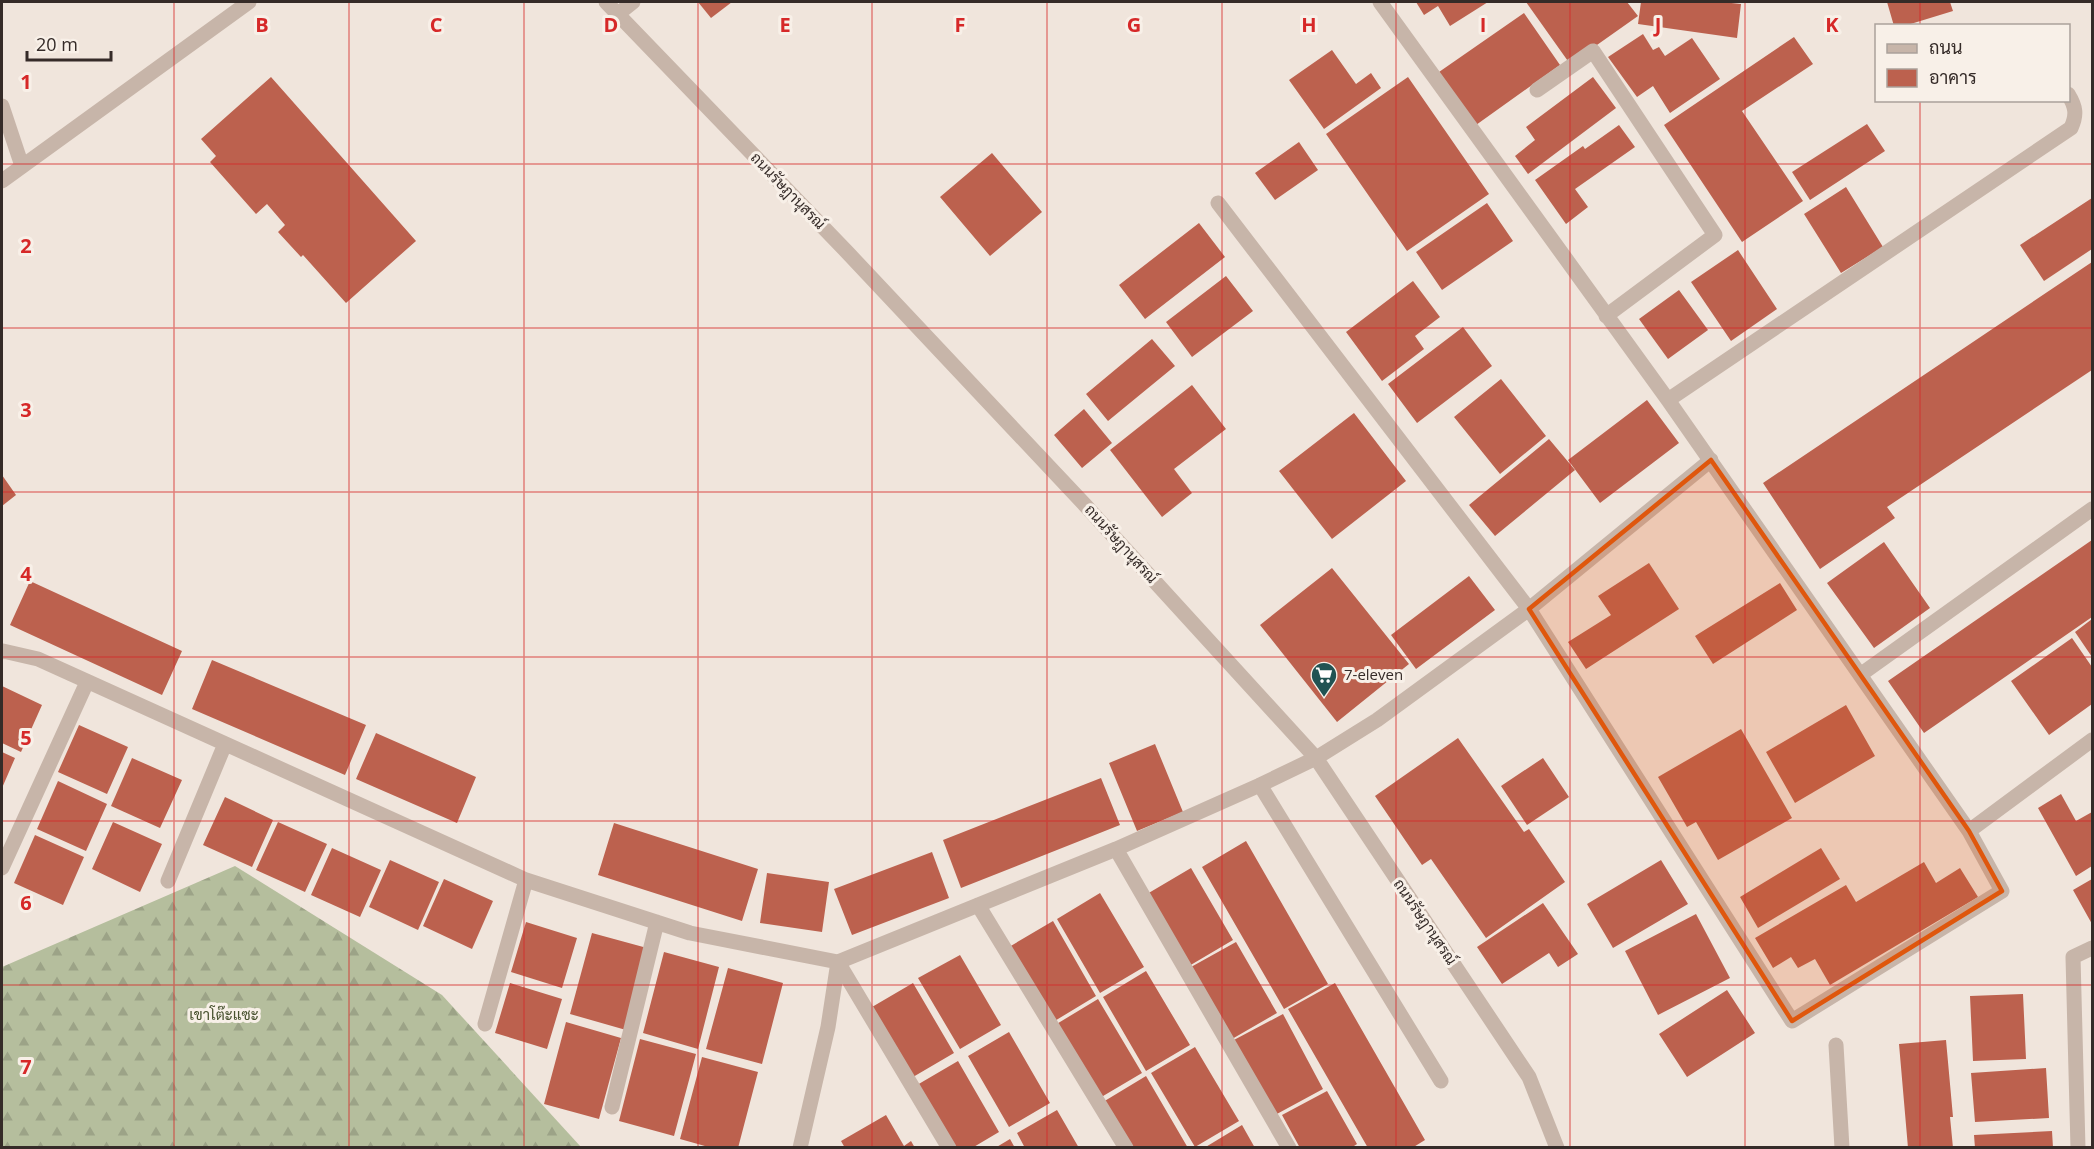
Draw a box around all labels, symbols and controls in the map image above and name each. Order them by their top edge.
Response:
text: B [255,11,269,38]
text: C [430,11,443,38]
text: D [604,11,618,38]
text: E [779,11,791,38]
text: F [955,11,965,38]
text: G [1127,11,1141,38]
text: H [1301,11,1317,38]
text: I [1480,11,1486,38]
text: J [1653,11,1661,38]
text: K [1825,11,1839,38]
scale bar [27,24,111,62]
legend [1875,24,2070,102]
text: 20 m [36,32,78,56]
text: ถนน [1929,35,1962,59]
text: อาคาร [1929,65,1977,89]
text: 1 [20,68,32,95]
street label: ถนนรัษฎานุสรณ์ [745,148,831,234]
text: 2 [20,232,32,259]
text: 3 [20,396,32,423]
street label: ถนนรัษฎานุสรณ์ [1079,500,1163,588]
text: 4 [20,560,32,587]
supermarket icon: 7-eleven [1309,660,1339,698]
place label: 7-eleven [1344,664,1403,684]
text: 5 [20,724,32,751]
street label: ถนนรัษฎานุสรณ์ [1388,875,1462,969]
text: 6 [20,889,32,916]
park label: เขาโต๊ะแซะ [189,1004,259,1024]
text: 7 [20,1053,32,1080]

